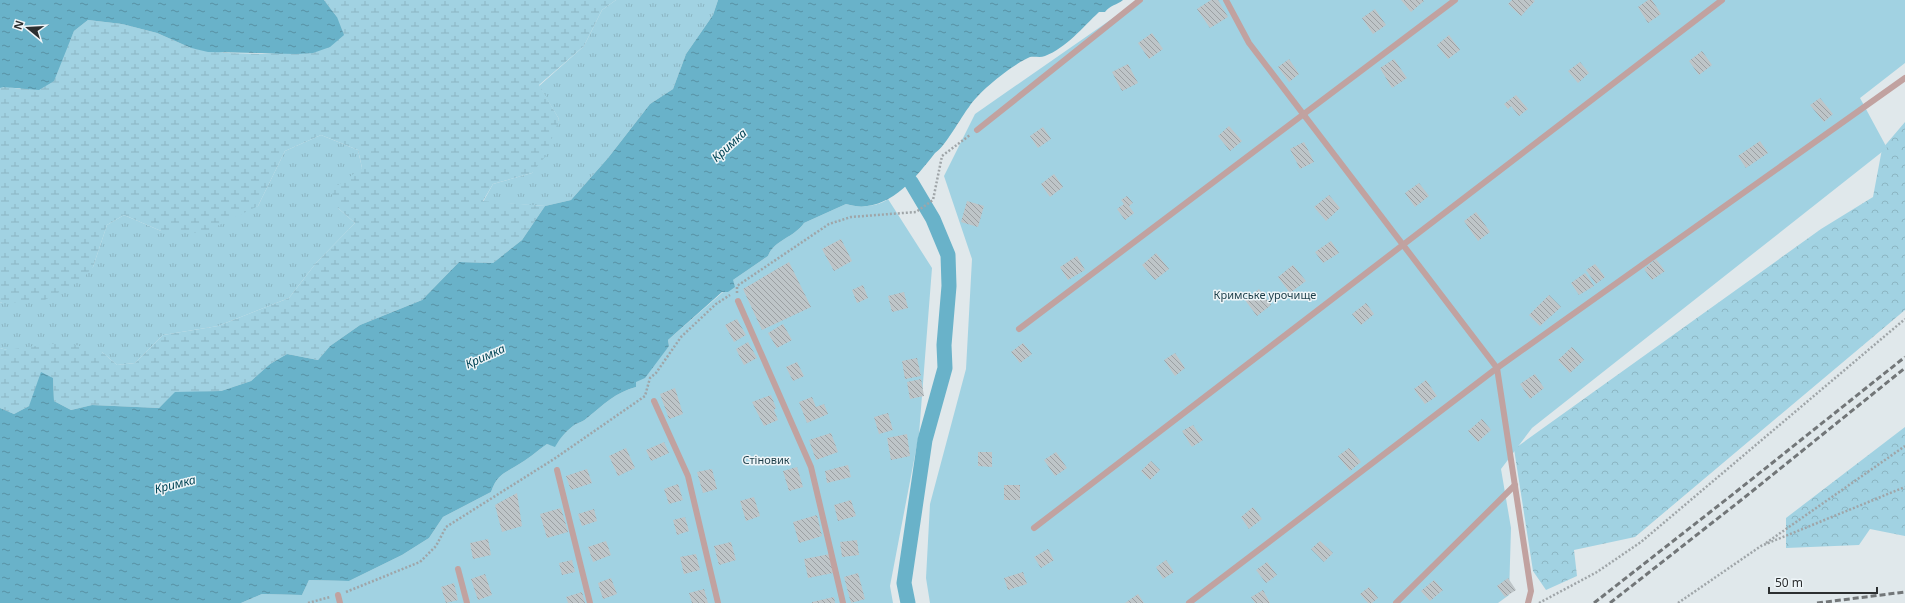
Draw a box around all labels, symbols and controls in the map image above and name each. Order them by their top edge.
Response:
north arrow [8,8,48,48]
text: N [9,18,27,31]
water label: Кримка [708,124,750,165]
park label: Кримське урочище [1214,287,1316,302]
water label: Кримка [462,340,508,372]
park label: Стіновик [742,452,790,467]
water label: Кримка [153,471,198,497]
scale bar [1769,569,1877,595]
text: 50 m [1775,574,1803,591]

